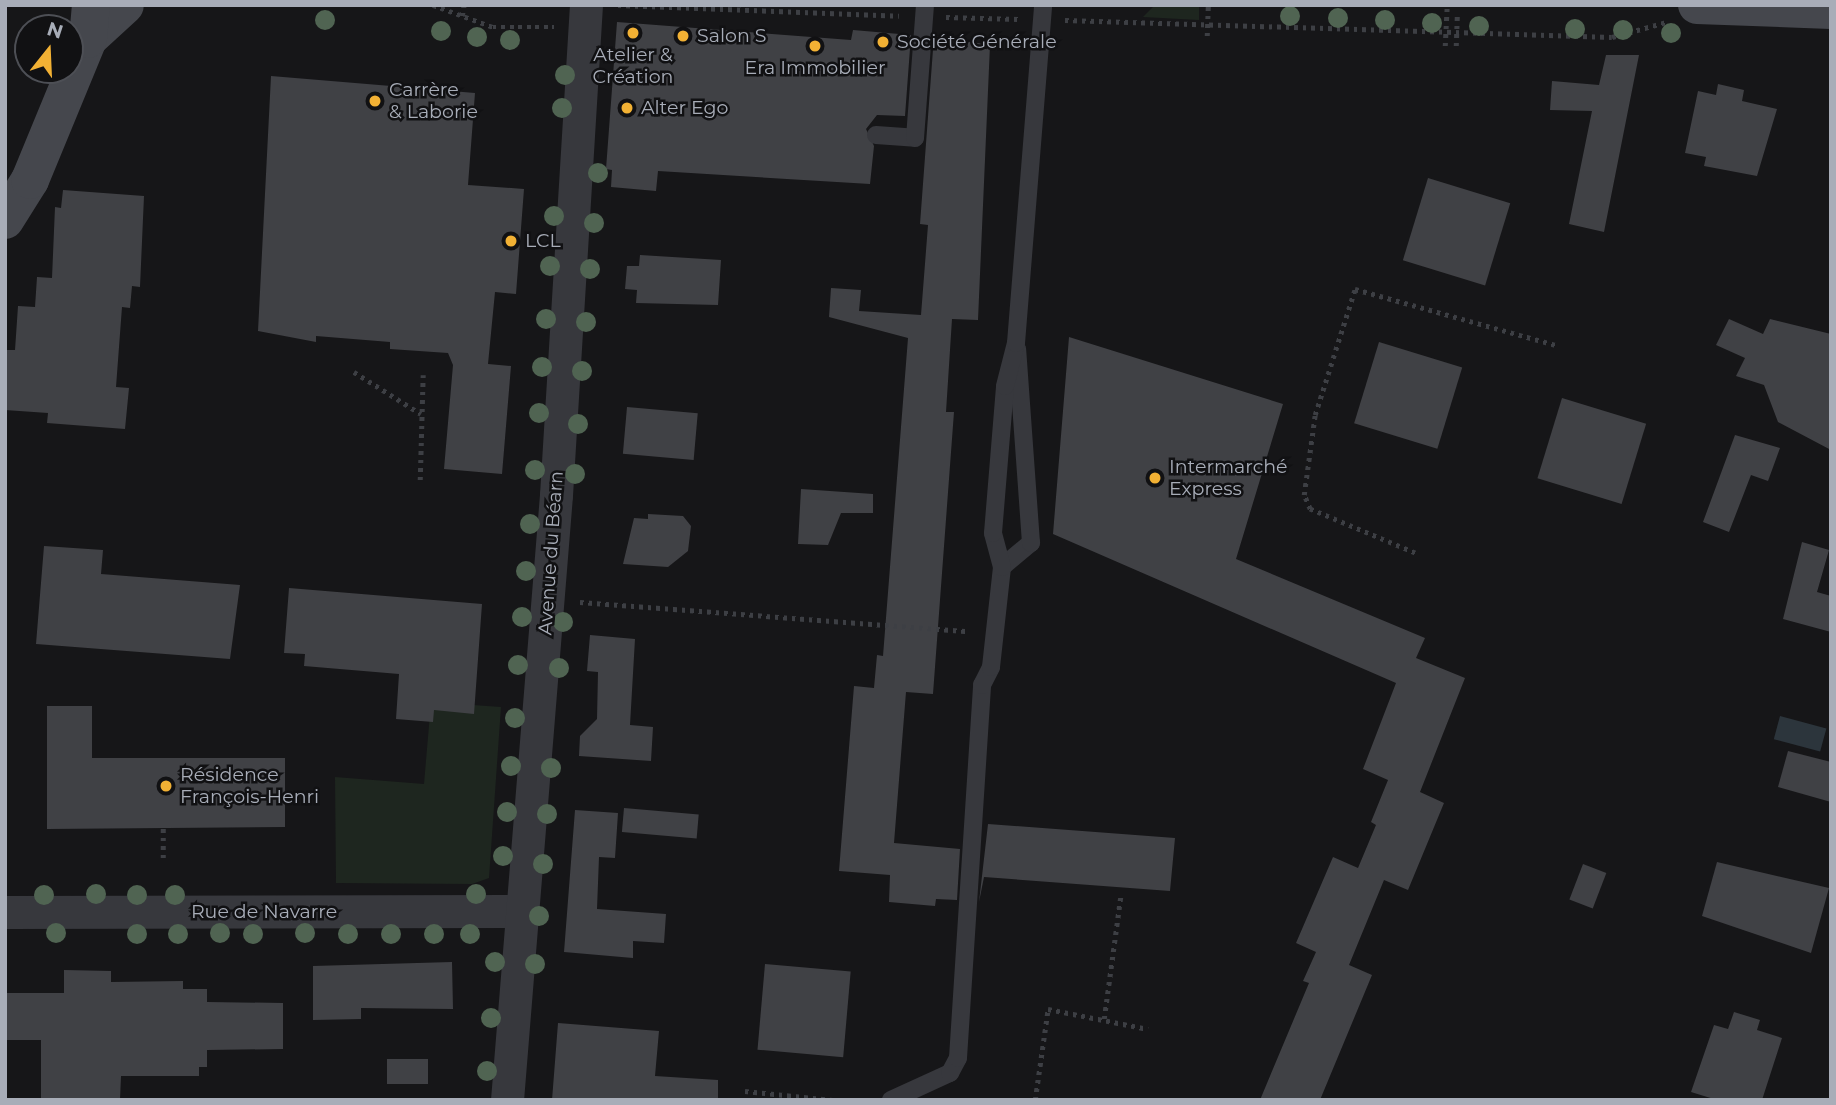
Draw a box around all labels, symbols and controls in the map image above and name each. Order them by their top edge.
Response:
north arrow [14,14,84,84]
text: N [44,17,66,44]
marker: Atelier & Création [625,25,641,41]
place label: Salon S [697,25,766,47]
marker: Salon S [675,28,691,44]
place label: Société Générale [897,31,1057,53]
marker: Société Générale [875,34,891,50]
marker: Era Immobilier [807,38,823,54]
place label: Atelier & Création [593,44,673,88]
place label: Era Immobilier [744,57,886,79]
place label: Carrère & Laborie [389,79,478,123]
marker: Carrère & Laborie [367,93,383,109]
place label: Alter Ego [641,97,728,119]
marker: Alter Ego [619,100,635,116]
place label: LCL [525,230,561,252]
marker: LCL [503,233,519,249]
place label: Intermarché Express [1169,456,1288,500]
street label: Avenue du Béarn [534,470,568,636]
marker: Intermarché Express [1147,470,1163,486]
place label: Résidence François-Henri [180,764,319,808]
marker: Résidence François-Henri [158,778,174,794]
street label: Rue de Navarre [191,901,337,923]

